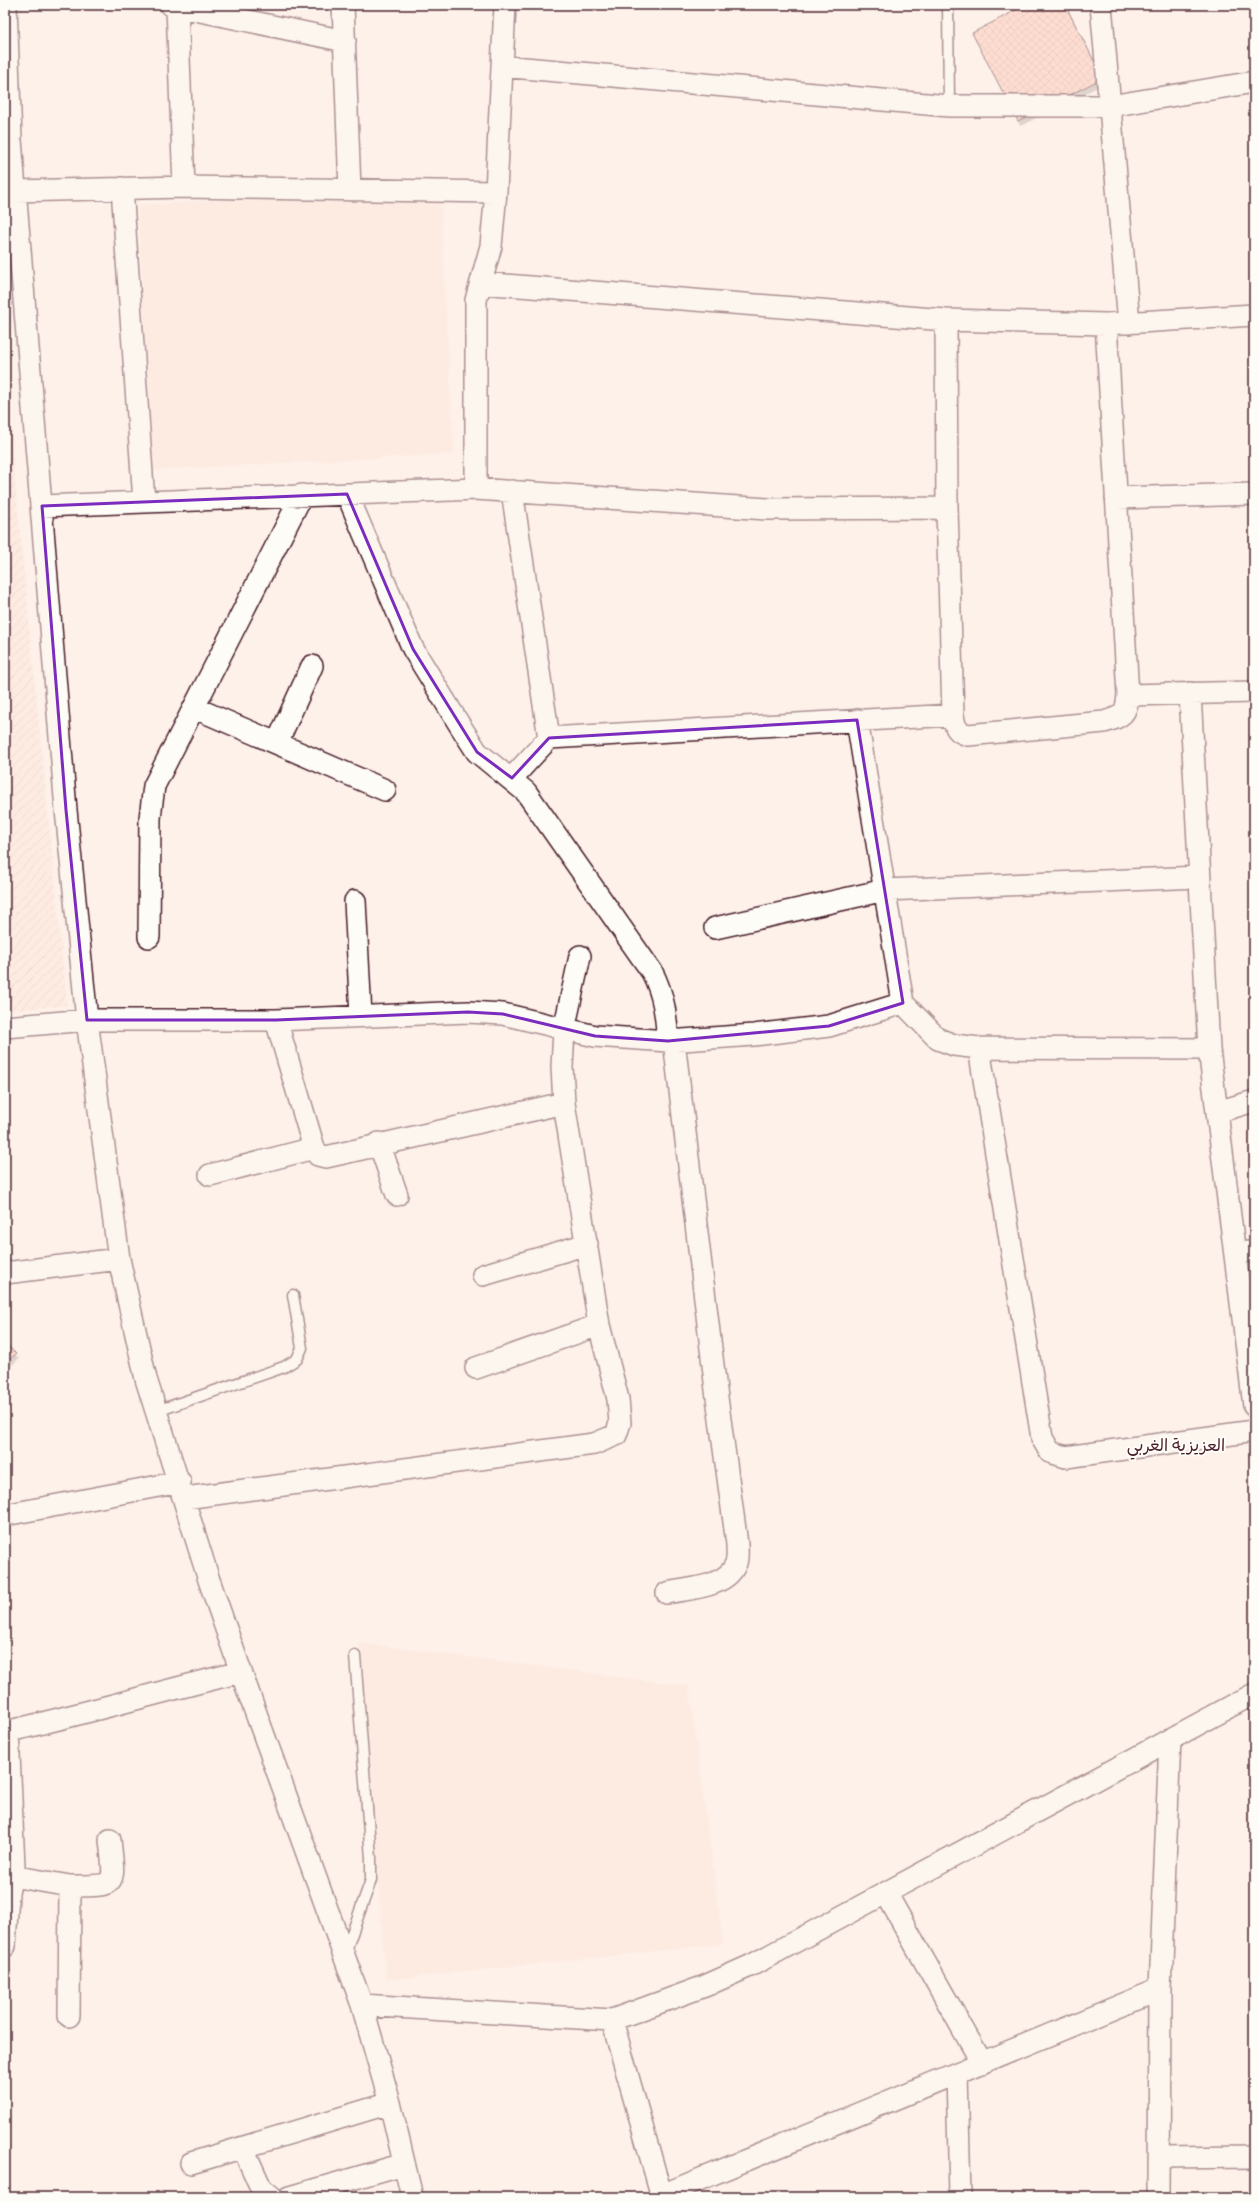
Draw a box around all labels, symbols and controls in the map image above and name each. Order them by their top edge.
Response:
district label: العزيزية الغربي [1127,1436,1225,1460]

